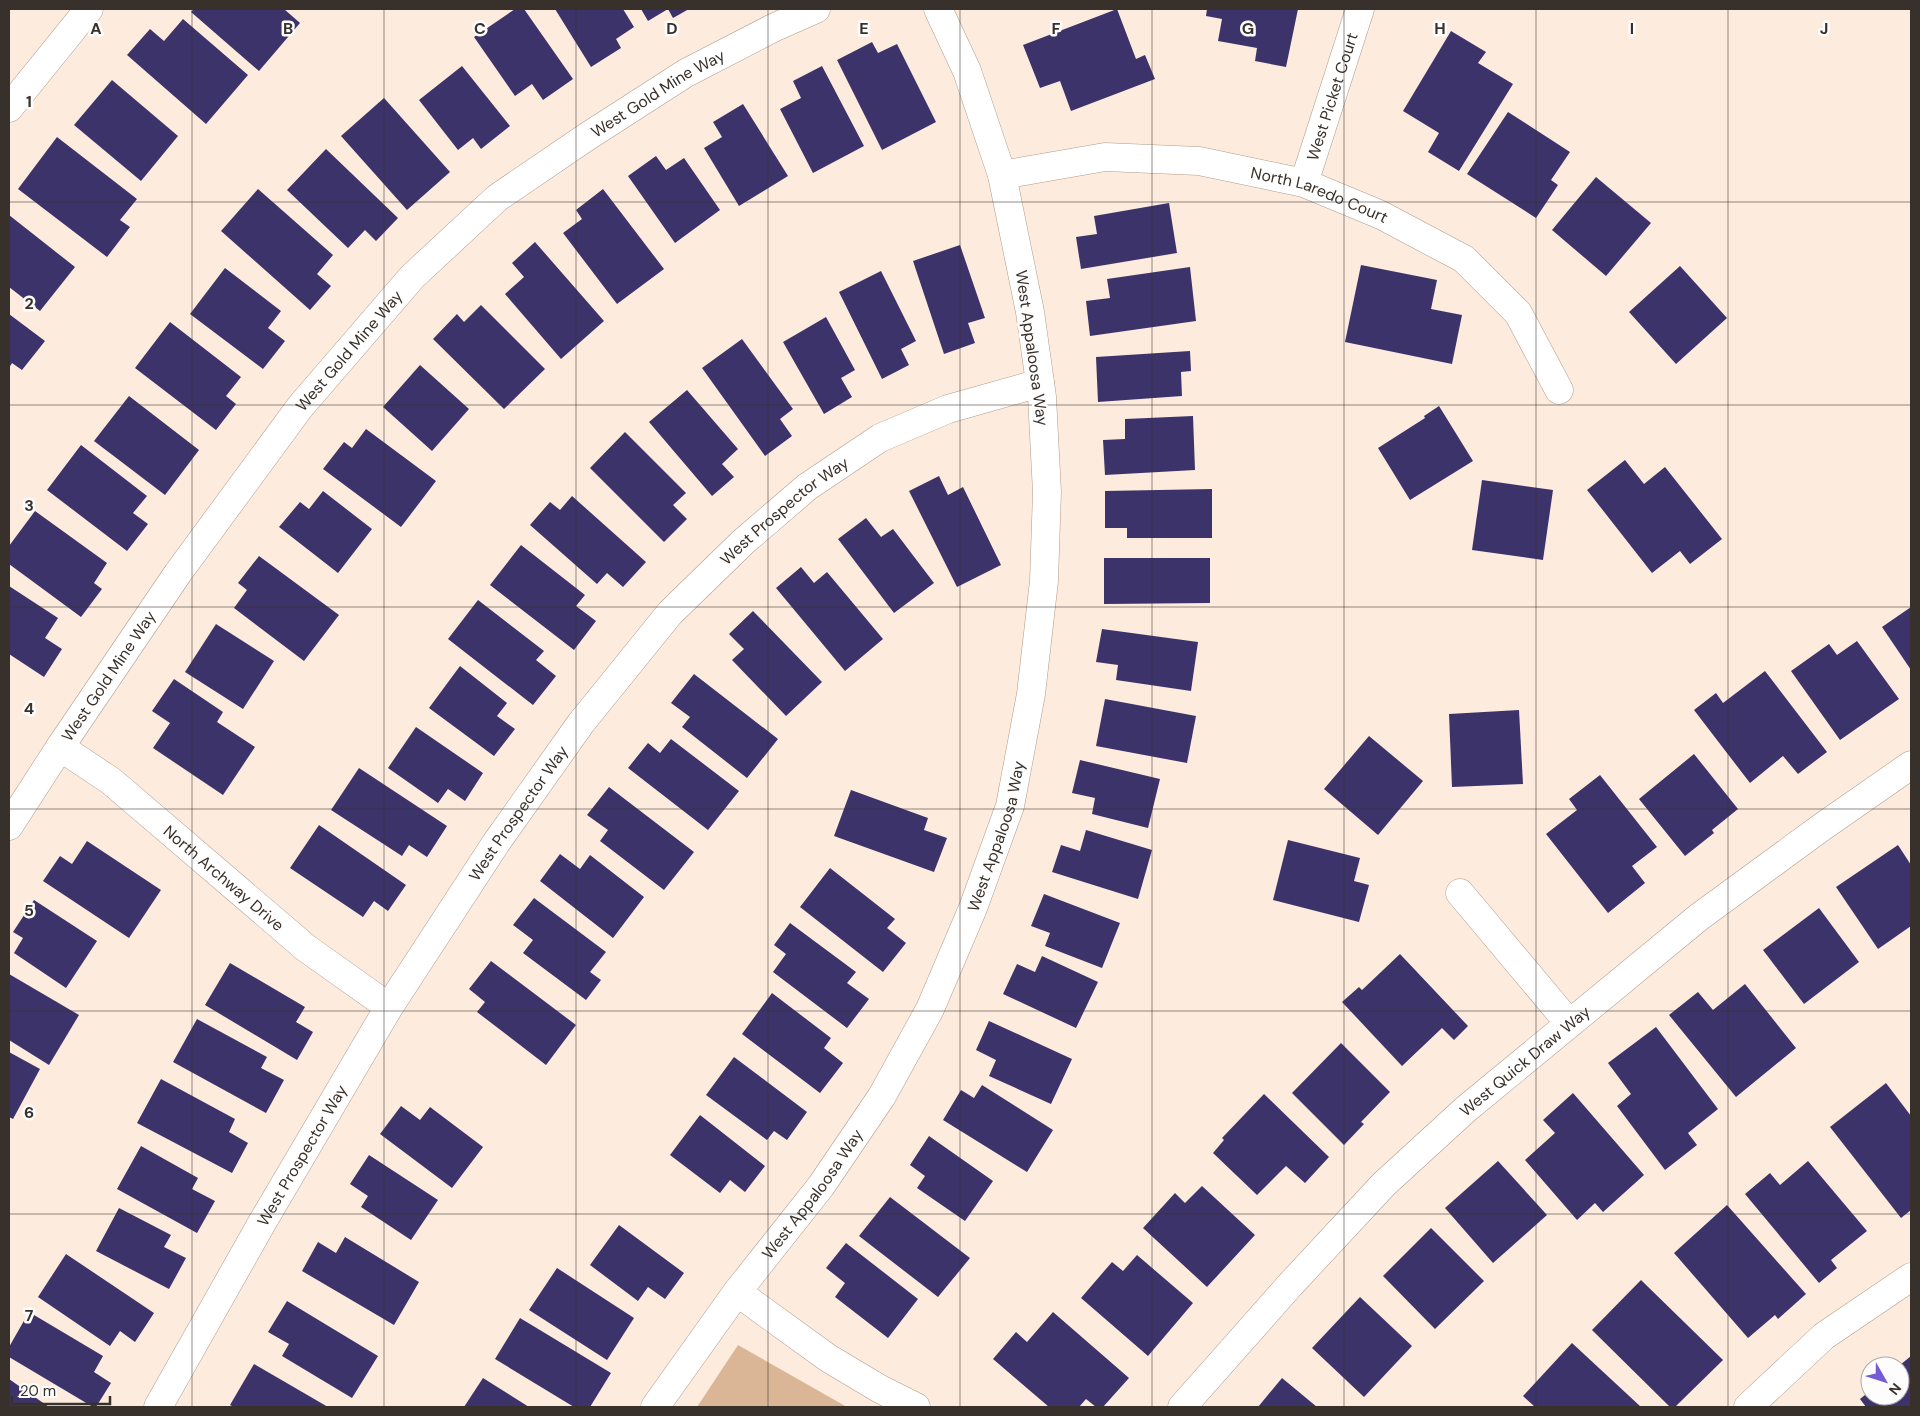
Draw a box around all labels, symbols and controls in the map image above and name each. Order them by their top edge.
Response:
text: A [90,18,102,39]
text: B [283,18,293,39]
text: C [474,18,486,39]
text: D [666,18,678,39]
text: E [859,18,869,39]
text: F [1052,18,1061,39]
text: G [1242,18,1254,39]
text: H [1434,18,1446,39]
text: I [1630,18,1634,39]
text: J [1820,18,1828,39]
street label: West Picket Court [1301,30,1362,163]
street label: West Gold Mine Way [587,44,728,142]
text: 1 [26,91,32,112]
street label: North Laredo Court [1249,162,1392,227]
street label: West Appaloosa Way [1011,269,1053,427]
street label: West Gold Mine Way [291,285,407,415]
text: 2 [24,293,34,314]
street label: West Prospector Way [715,452,853,569]
text: 3 [24,495,34,516]
street label: West Gold Mine Way [56,606,160,745]
text: 4 [24,698,34,719]
street label: West Prospector Way [464,741,573,885]
street label: West Appaloosa Way [962,759,1029,914]
street label: North Archway Drive [159,820,289,935]
text: 5 [24,900,34,921]
street label: West Quick Draw Way [1455,1001,1594,1121]
street label: West Prospector Way [252,1081,352,1230]
text: 6 [24,1102,34,1123]
street label: West Appaloosa Way [757,1125,867,1263]
text: 7 [25,1305,34,1326]
north arrow [1860,1356,1910,1406]
scale bar [12,1374,110,1406]
text: N [1885,1380,1905,1399]
text: 20 m [20,1381,56,1401]

